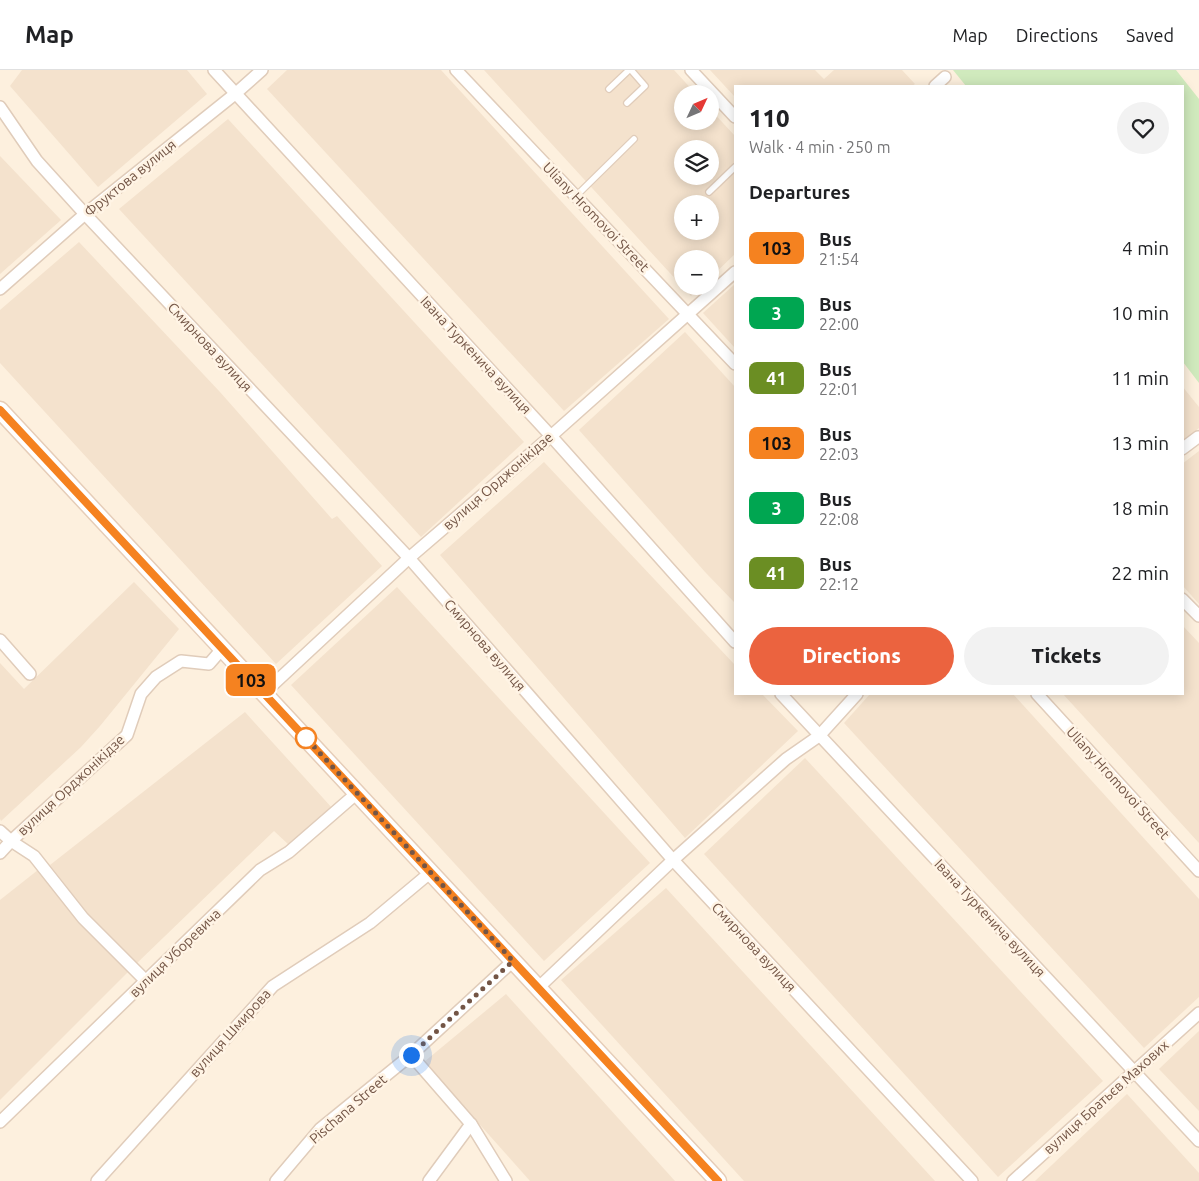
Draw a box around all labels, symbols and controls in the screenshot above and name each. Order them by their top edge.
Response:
text: Map [25,21,74,48]
text: Map [952,25,988,45]
text: Directions [1016,25,1098,45]
text: Saved [1126,25,1174,45]
north arrow [674,85,719,130]
map controls [674,85,719,295]
button: heart [1117,102,1169,154]
text: 110 [749,105,790,132]
street label: Фруктова вулиця [81,136,179,220]
text: Walk · 4 min · 250 m [749,138,891,156]
button: layers [674,140,719,185]
street label: Uliany Hromovoi Street [540,159,653,275]
text: Departures [749,181,850,203]
button: + [674,195,719,240]
text: Bus [819,228,852,250]
text: 4 min [1122,237,1169,259]
text: 103 [761,238,792,258]
button: − [674,250,719,295]
text: 21:54 [819,250,859,268]
street label: Івана Туркенича вулиця [417,293,535,417]
text: Bus [819,293,852,315]
street label: Смирнова вулиця [165,299,255,395]
text: 10 min [1111,302,1169,324]
text: 3 [771,303,782,323]
text: 22:00 [819,315,859,333]
text: Bus [819,358,852,380]
text: 11 min [1111,367,1169,389]
text: 41 [766,368,787,388]
text: 22:01 [819,380,859,398]
text: Bus [819,423,852,445]
street label: вулиця Орджонікідзе [440,429,556,533]
text: 13 min [1111,432,1169,454]
text: 103 [761,433,792,453]
text: 22:03 [819,445,859,463]
text: Bus [819,488,852,510]
text: 18 min [1111,497,1169,519]
text: 3 [771,498,782,518]
text: 22:08 [819,510,859,528]
text: Bus [819,553,852,575]
text: 22 min [1111,562,1169,584]
text: 41 [766,563,787,583]
text: 22:12 [819,575,859,593]
street label: Смирнова вулиця [441,596,529,694]
button: Directions [749,627,954,685]
button: Tickets [964,627,1169,685]
line badge: 103 [222,664,280,696]
text: 103 [236,670,266,690]
street label: Uliany Hromovoi Street [1063,723,1173,843]
unlabelled marker [295,727,317,749]
street label: вулиця Орджонікідзе [14,731,128,839]
street label: Івана Туркенича вулиця [931,856,1049,980]
street label: Смирнова вулиця [709,899,799,995]
street label: вулиця Уборевича [126,906,224,1000]
street label: вулиця Шмирова [186,986,274,1080]
street label: вулиця Братьєв Махових [1040,1037,1172,1157]
your location [399,1043,424,1068]
street label: Pischana Street [306,1071,390,1147]

